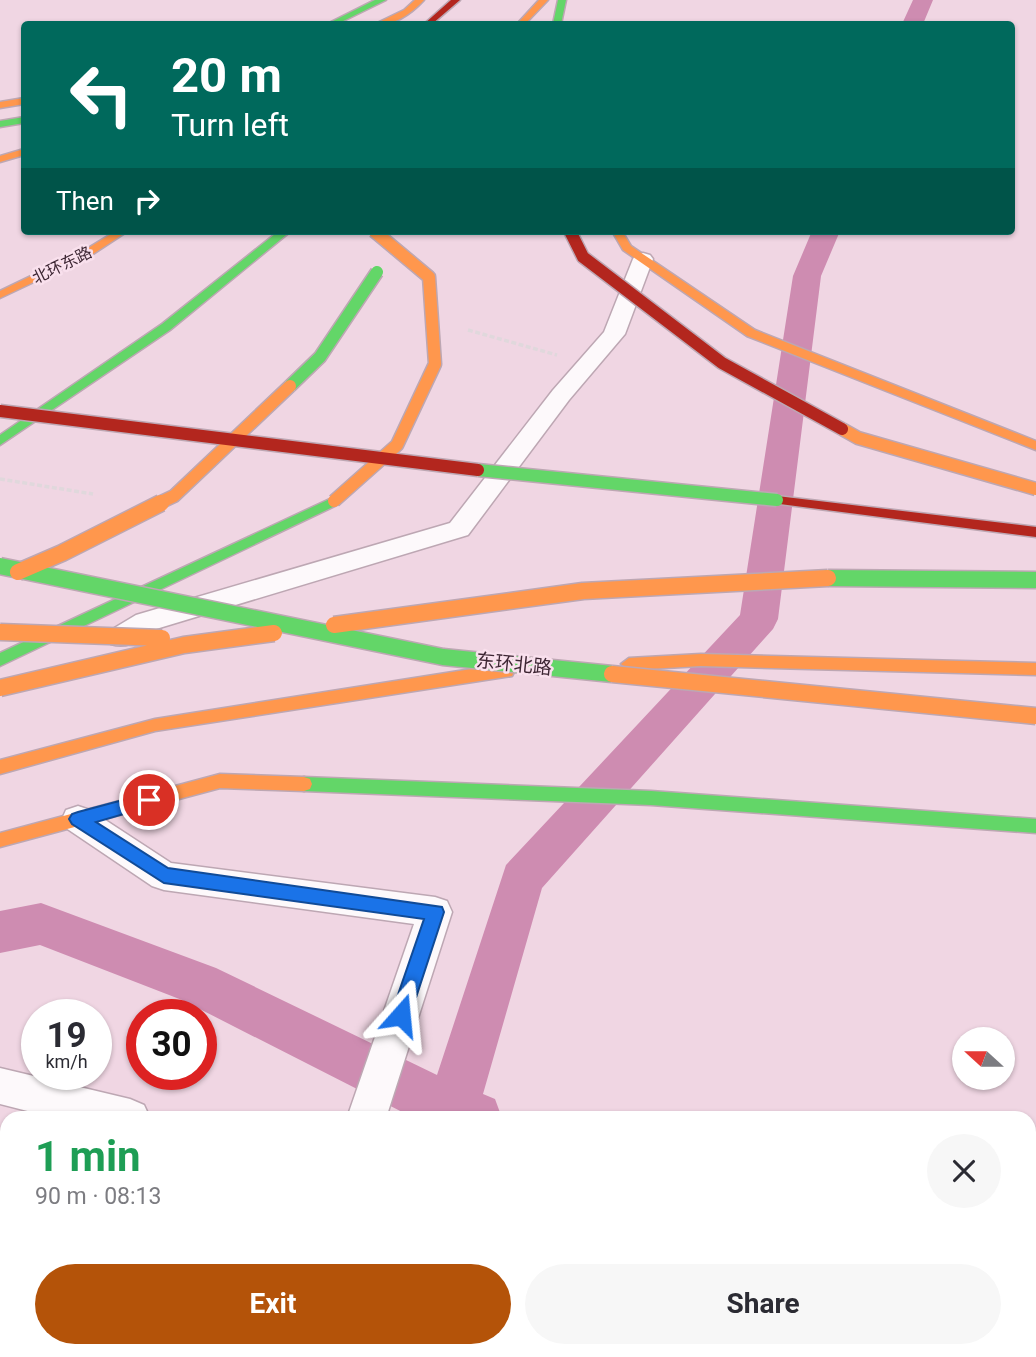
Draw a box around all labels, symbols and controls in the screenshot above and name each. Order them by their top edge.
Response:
text: 20 m [171,47,282,104]
icon: left [56,49,147,140]
text: Turn left [171,106,289,144]
icon: right [128,182,166,220]
text: Then [56,186,114,216]
street label: 北环东路 [29,242,95,288]
street label: 东环北路 [475,649,553,679]
pin [119,770,179,830]
icon: arrive [130,781,168,819]
position arrow [364,978,438,1052]
speed limit sign: 30 [126,999,217,1090]
text: 19 [46,1015,87,1056]
north arrow [952,1027,1015,1090]
map controls [952,1027,1015,1090]
text: km/h [45,1051,88,1072]
text: 1 min [35,1132,141,1181]
button: close [927,1134,1001,1208]
text: 90 m · 08:13 [35,1183,161,1210]
button: Exit [35,1264,511,1344]
button: Share [525,1264,1001,1344]

